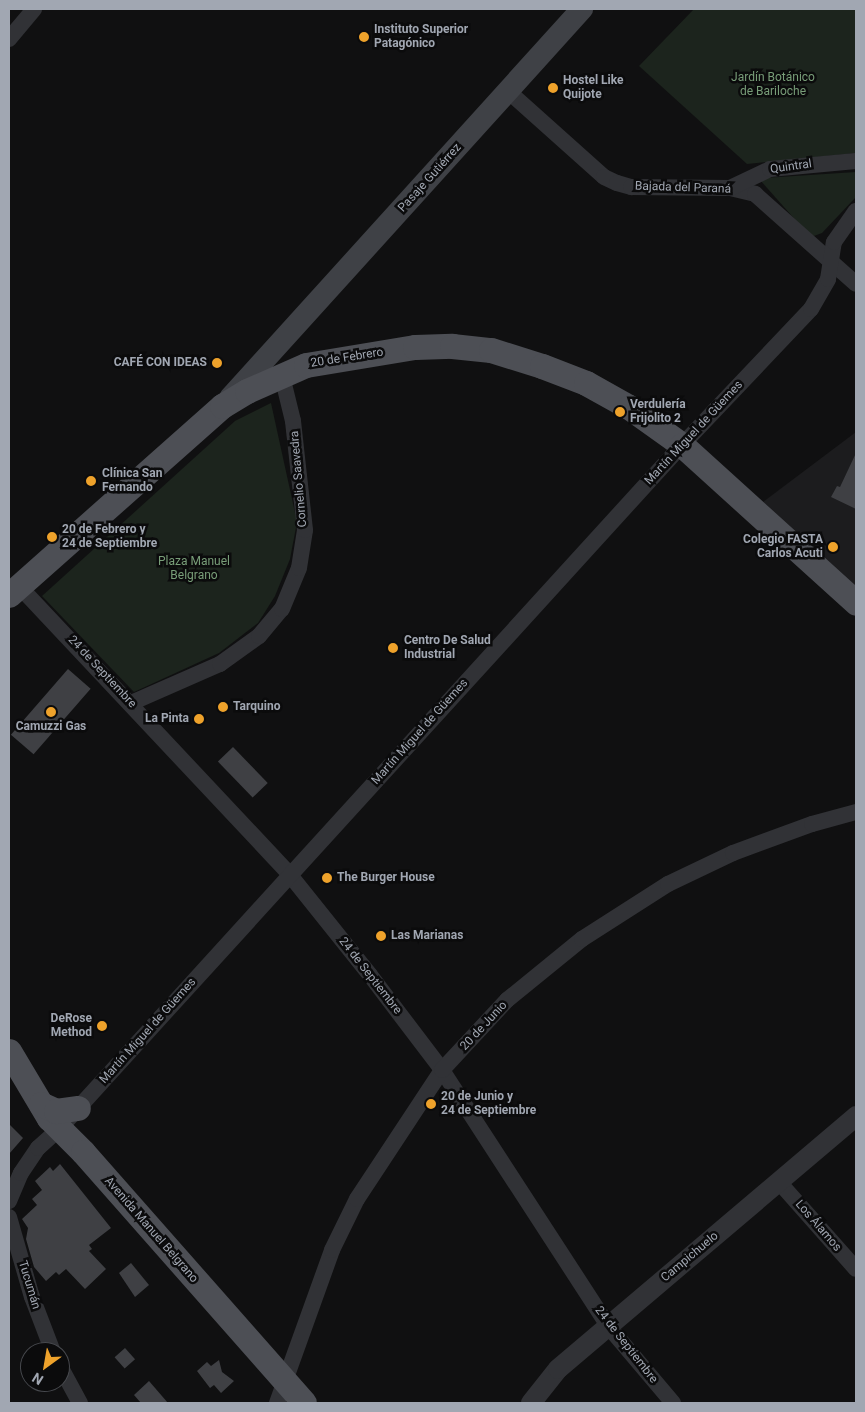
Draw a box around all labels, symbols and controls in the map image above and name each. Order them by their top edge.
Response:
place label: Instituto Superior Patagónico [374,23,468,51]
marker: Instituto Superior Patagónico [358,31,370,43]
park label: Jardín Botánico de Bariloche [731,71,815,99]
place label: Hostel Like Quijote [563,74,624,102]
marker: Hostel Like Quijote [547,82,559,94]
street label: Pasaje Gutiérrez [395,141,465,215]
street label: Quintral [769,157,813,177]
street label: Bajada del Paraná [635,179,731,197]
street label: 20 de Febrero [310,345,384,371]
place label: CAFÉ CON IDEAS [114,356,207,370]
marker: CAFÉ CON IDEAS [211,357,223,369]
street label: Martín Miguel de Güemes [642,378,746,488]
place label: Verdulería Frijolito 2 [630,398,686,426]
marker: Verdulería Frijolito 2 [614,406,626,418]
street label: Cornelio Saavedra [288,430,310,528]
place label: Clínica San Fernando [102,467,162,495]
marker: Clínica San Fernando [84,474,98,488]
place label: 20 de Febrero y 24 de Septiembre [62,523,157,551]
marker: 20 de Febrero y 24 de Septiembre [46,531,58,543]
place label: Colegio FASTA Carlos Acuti [743,533,823,561]
marker: Colegio FASTA Carlos Acuti [827,541,839,553]
park label: Plaza Manuel Belgrano [158,555,230,583]
street label: 24 de Septiembre [65,633,139,711]
place label: Centro De Salud Industrial [404,634,491,662]
marker: Centro De Salud Industrial [386,641,400,655]
street label: Martín Miguel de Güemes [369,676,471,788]
place label: Tarquino [233,700,280,714]
marker: Tarquino [217,701,229,713]
marker: Camuzzi Gas [45,706,57,718]
place label: La Pinta [145,712,189,726]
marker: La Pinta [193,713,205,725]
place label: Camuzzi Gas [16,720,86,734]
place label: The Burger House [337,871,435,885]
marker: The Burger House [321,872,333,884]
place label: Las Marianas [391,929,463,943]
marker: Las Marianas [375,930,387,942]
street label: 24 de Septiembre [336,935,404,1017]
street label: Martín Miguel de Güemes [97,975,199,1087]
street label: 20 de Junio [458,998,510,1054]
place label: DeRose Method [51,1012,92,1040]
marker: DeRose Method [96,1020,108,1032]
place label: 20 de Junio y 24 de Septiembre [441,1090,536,1118]
marker: 20 de Junio y 24 de Septiembre [425,1098,437,1110]
street label: Avenida Manuel Belgrano [101,1174,201,1286]
street label: Los Álamos [792,1197,844,1255]
street label: Campichuelo [659,1229,721,1285]
street label: Tucumán [15,1259,43,1311]
street label: 24 de Septiembre [592,1304,660,1386]
north arrow [20,1342,70,1392]
text: N [29,1369,46,1388]

